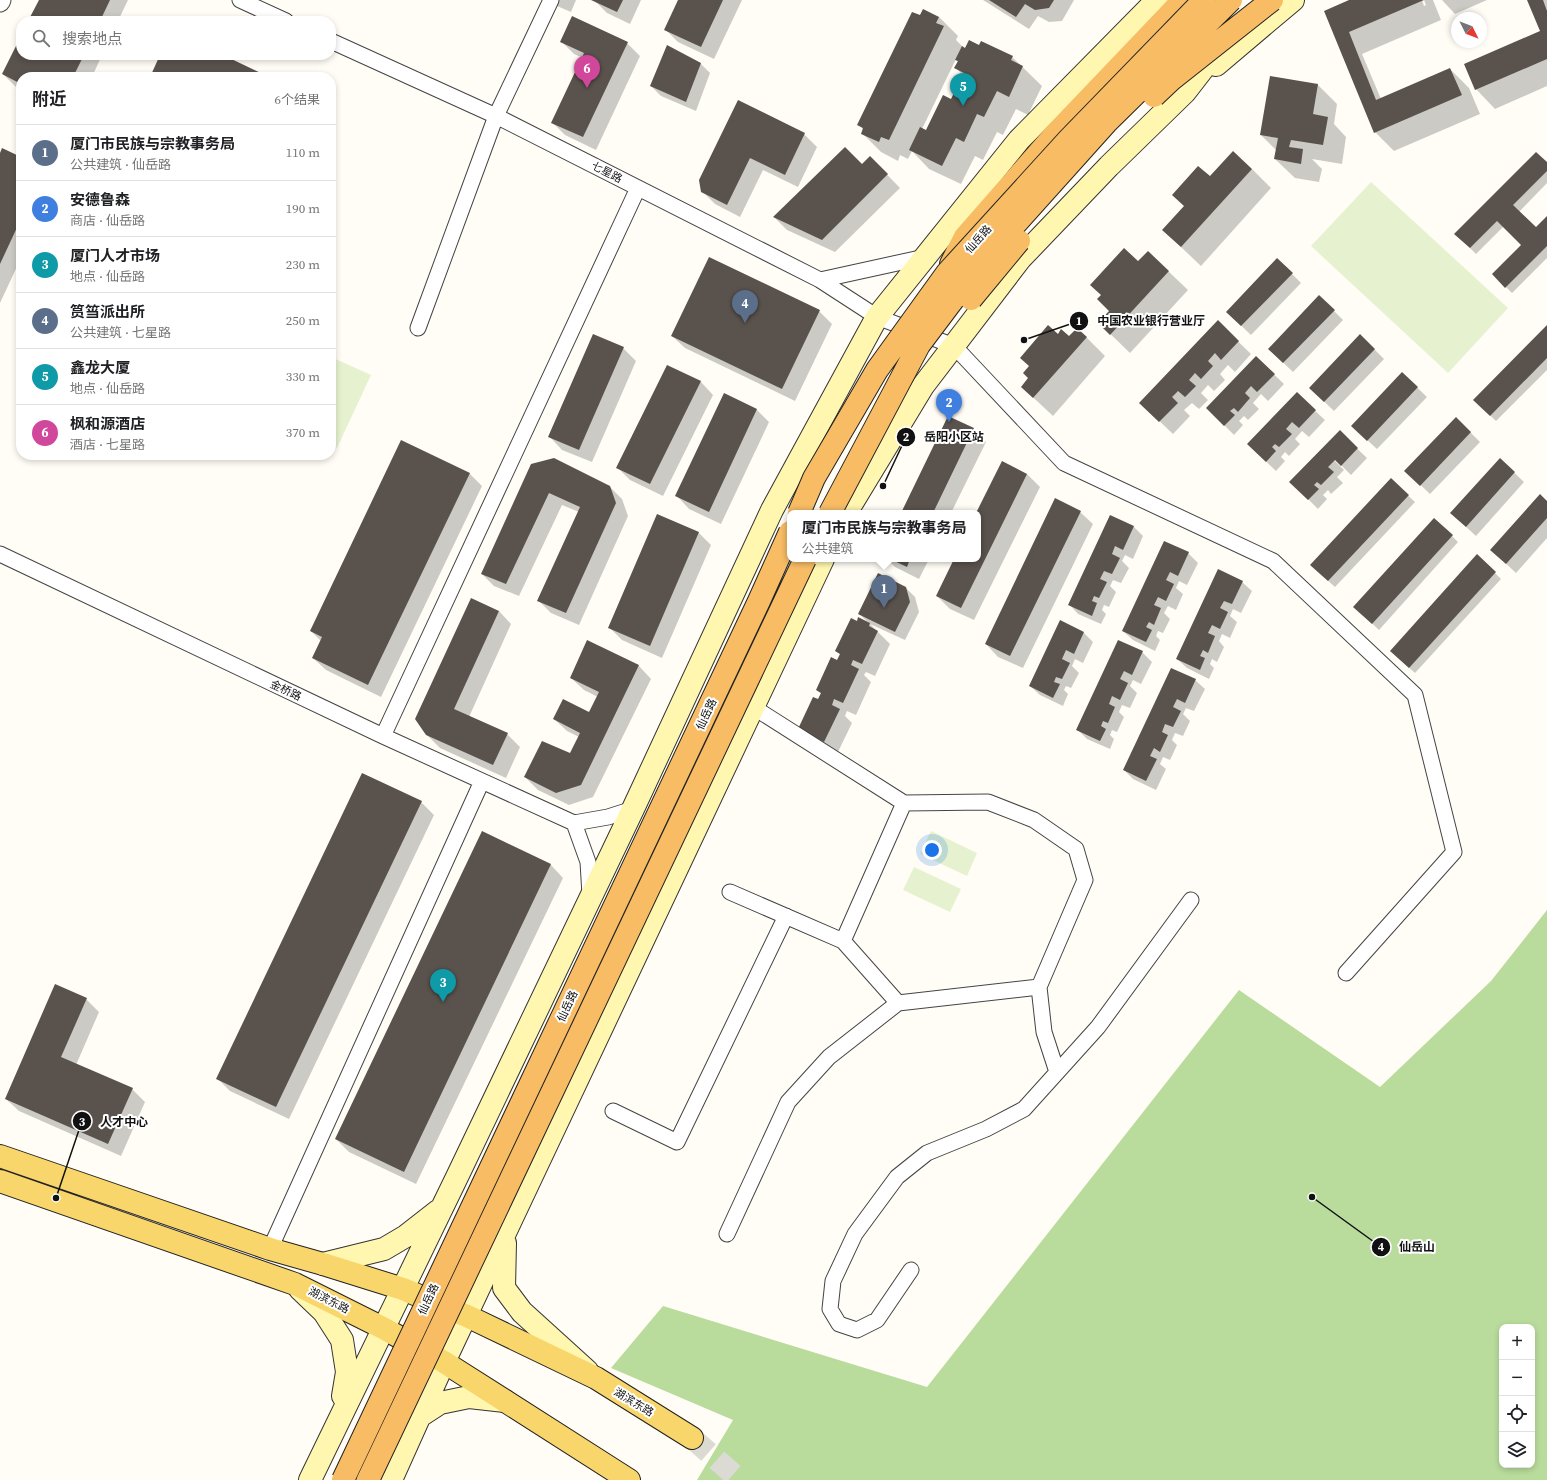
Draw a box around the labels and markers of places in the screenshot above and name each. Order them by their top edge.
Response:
pin: 6 [574,55,600,88]
pin: 5 [950,73,976,106]
pin: 4 [732,290,758,323]
callout: 中国农业银行营业厅 [1069,309,1213,333]
pin: 2 [936,389,962,422]
callout: 岳阳小区站 [896,425,992,449]
pin: 1 [871,575,897,608]
pin: 3 [430,969,456,1002]
callout: 人才中心 [72,1109,156,1133]
callout: 仙岳山 [1371,1235,1443,1259]

